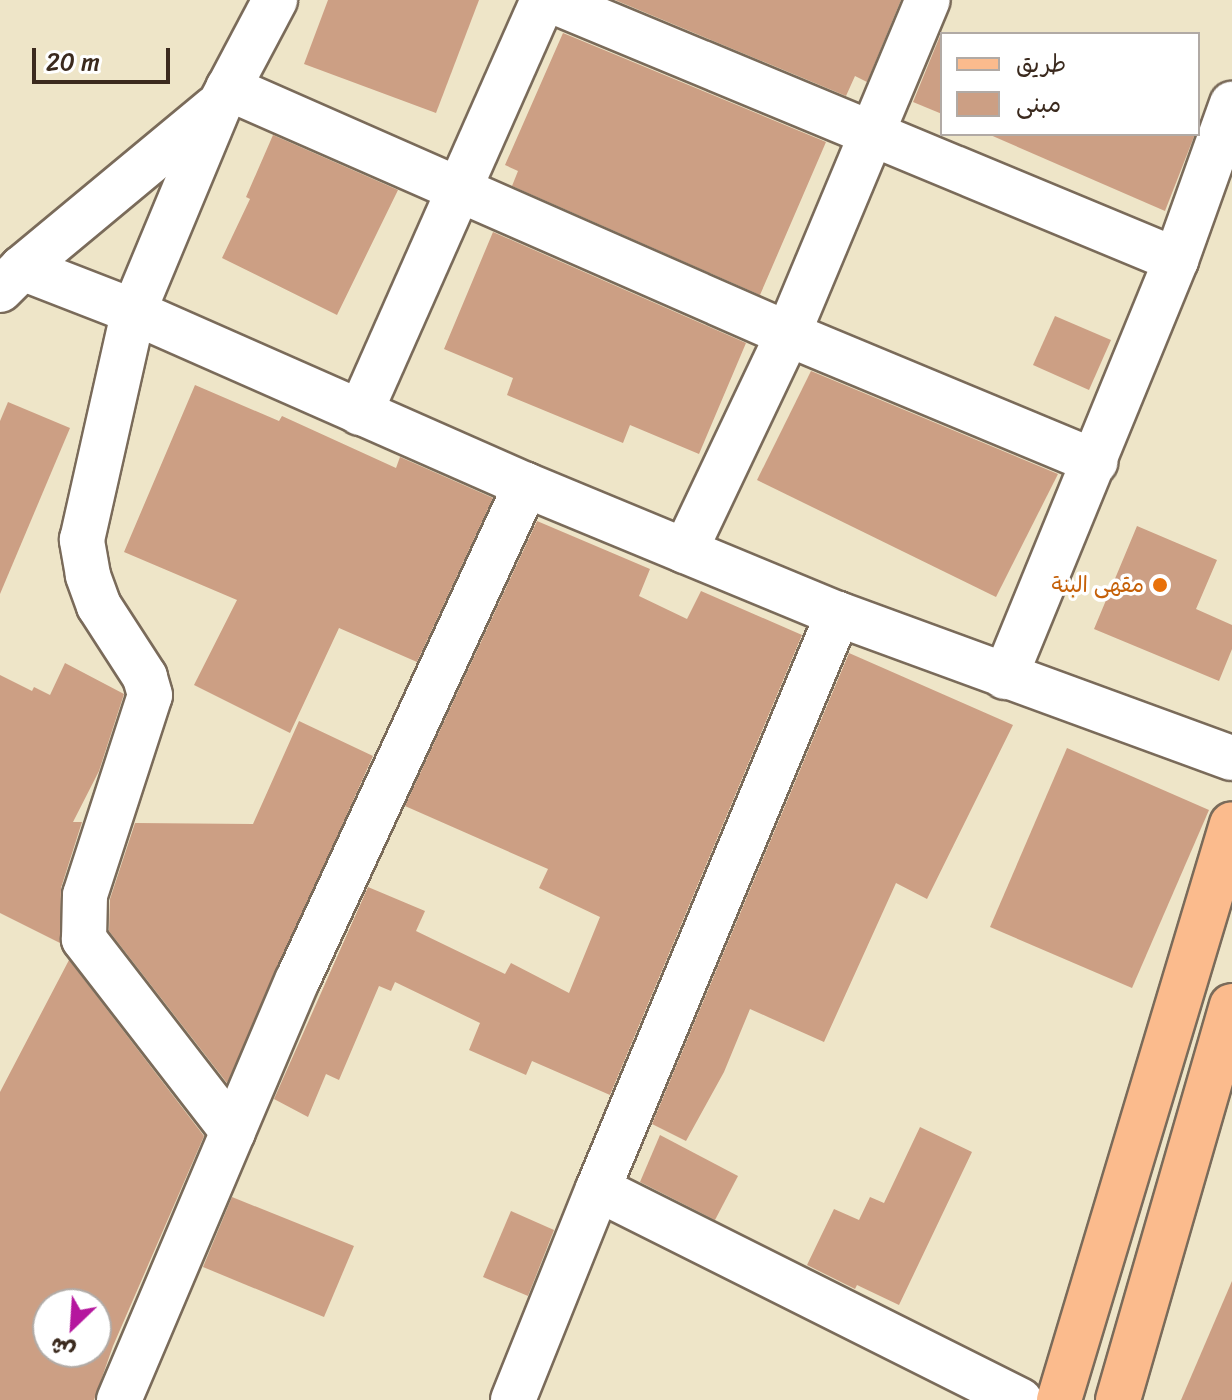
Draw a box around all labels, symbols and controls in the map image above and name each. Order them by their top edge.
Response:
scale bar [36,32,174,82]
legend [940,32,1200,136]
text: 20 m [46,41,100,83]
text: طريق [1016,43,1066,85]
text: مبنى [1016,83,1061,125]
place label: مقهى البنة [1051,572,1144,598]
marker: مقهى البنة [1151,576,1169,594]
north arrow [32,1288,112,1368]
text: ش [43,1326,82,1371]

